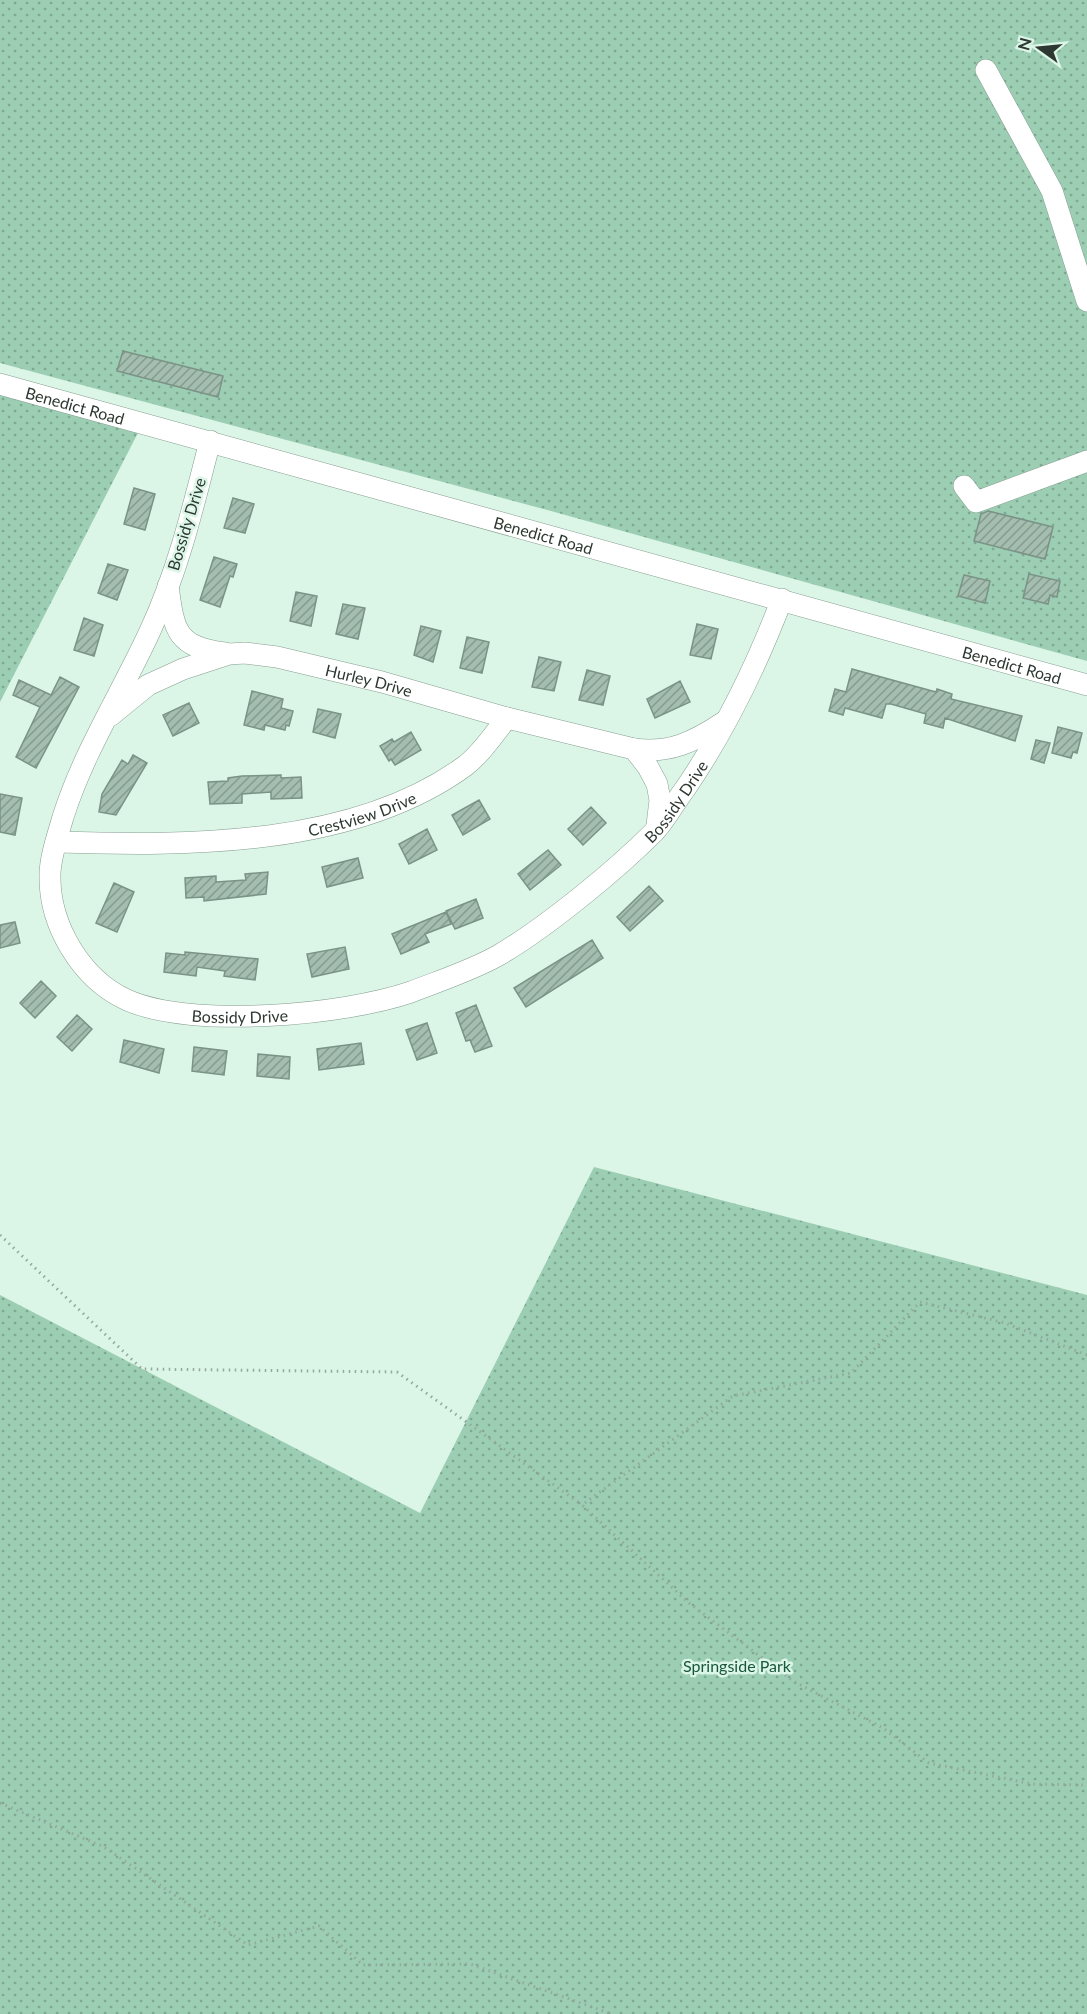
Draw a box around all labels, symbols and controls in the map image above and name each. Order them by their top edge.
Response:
north arrow [1009,18,1069,78]
text: N [1013,36,1035,52]
street label: Benedict Road [24,382,127,428]
street label: Bossidy Drive [163,475,209,573]
street label: Benedict Road [492,512,595,557]
street label: Benedict Road [960,641,1064,687]
street label: Hurley Drive [324,659,415,700]
street label: Bossidy Drive [640,757,711,846]
street label: Crestview Drive [306,787,419,839]
street label: Bossidy Drive [191,1005,289,1026]
park label: Springside Park [683,1656,792,1675]

